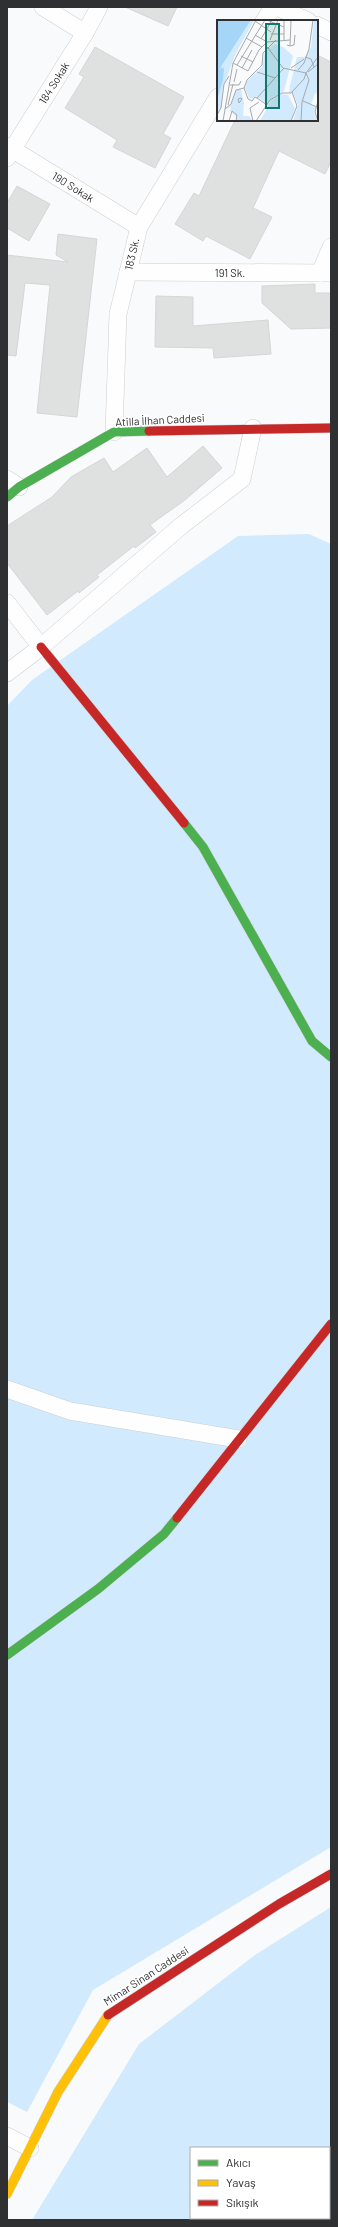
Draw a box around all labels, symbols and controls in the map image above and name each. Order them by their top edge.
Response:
inset map [217,20,318,121]
street label: 184 Sokak [36,59,72,106]
street label: 190 Sokak [50,169,97,205]
street label: 183 Sk. [122,237,141,271]
street label: 191 Sk. [215,266,245,279]
street label: Atilla İlhan Caddesi [115,410,205,428]
street label: Mimar Sinan Caddesi [101,1943,191,2008]
legend [190,2147,330,2219]
text: Akıcı [226,2155,251,2169]
text: Yavaş [226,2175,256,2189]
text: Sıkışık [226,2195,258,2209]

